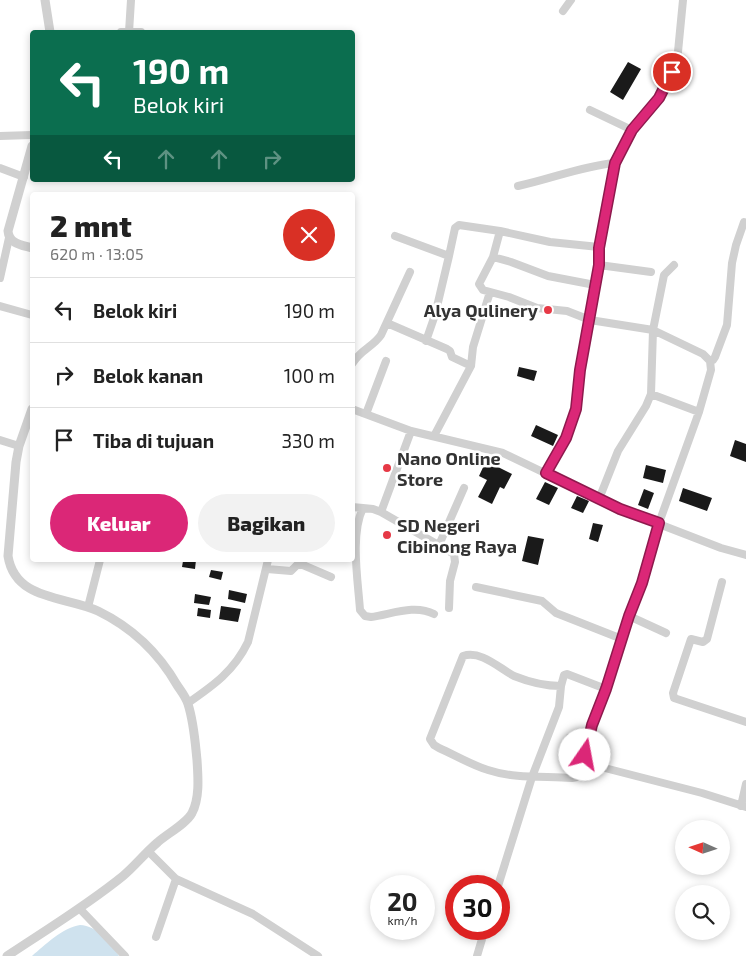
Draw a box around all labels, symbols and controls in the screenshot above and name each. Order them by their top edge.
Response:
text: 190 m [133,49,229,91]
icon: left [50,50,115,115]
pin [651,51,693,93]
icon: arrive [658,58,686,86]
text: Belok kiri [133,91,224,117]
icon: left [99,145,127,173]
icon: ahead [152,145,180,173]
icon: ahead [205,145,233,173]
icon: right [258,145,286,173]
text: 2 mnt [50,207,132,243]
button: close [283,209,335,261]
text: 620 m · 13:05 [50,244,144,263]
icon: left [50,296,78,324]
text: Belok kiri [93,299,177,322]
text: 190 m [284,299,335,322]
place label: Alya Qulinery [424,299,539,321]
marker: Alya Qulinery [542,304,554,316]
icon: right [50,361,78,389]
text: Belok kanan [93,364,203,387]
text: 100 m [284,364,335,387]
icon: arrive [50,426,78,454]
text: Tiba di tujuan [93,429,214,452]
text: 330 m [282,429,335,452]
place label: Nano Online Store [397,447,501,490]
marker: Nano Online Store [381,462,393,474]
button: Keluar [50,494,188,552]
button: Bagikan [198,494,335,552]
place label: SD Negeri Cibinong Raya [397,514,517,557]
marker: SD Negeri Cibinong Raya [381,529,393,541]
position arrow [558,728,610,780]
north arrow [675,820,730,875]
map controls [675,820,730,940]
speed limit sign: 30 [445,875,510,940]
button: search [675,885,730,940]
text: 20 [387,886,418,916]
text: km/h [388,913,417,927]

